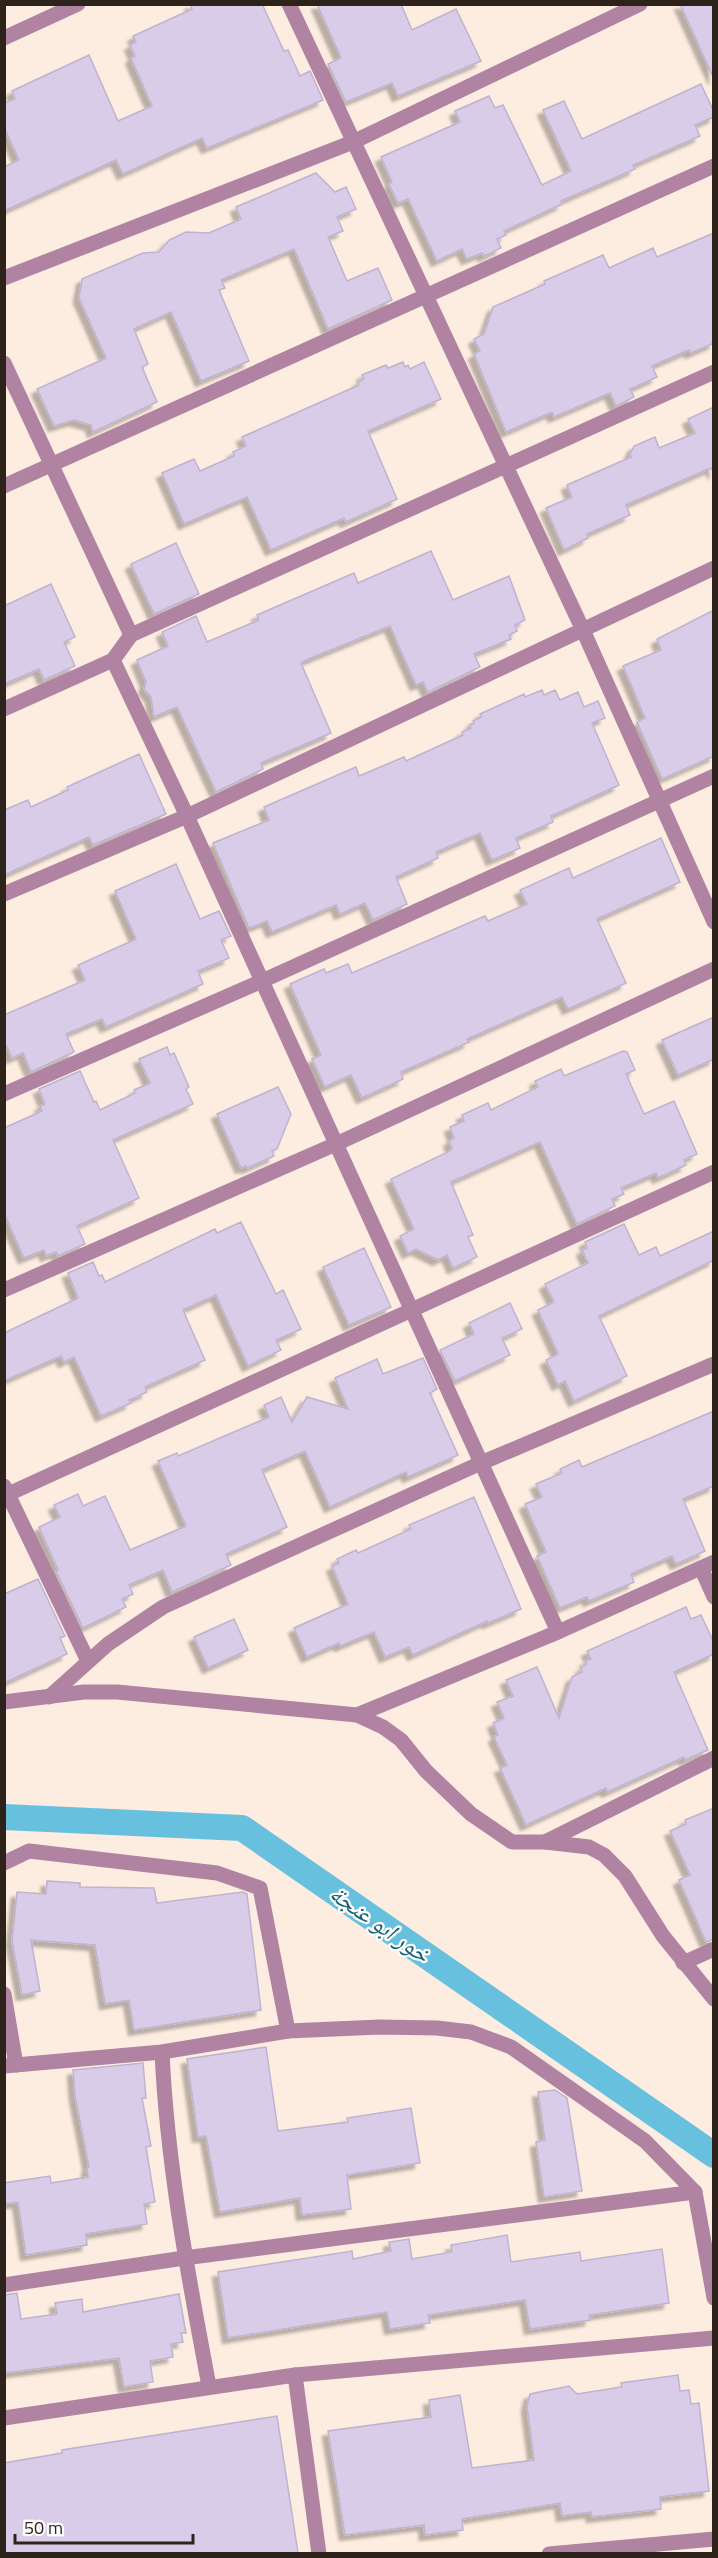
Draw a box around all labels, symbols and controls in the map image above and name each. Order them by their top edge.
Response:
water label: خور ابو عنجة [323,1875,439,1972]
scale bar [15,2507,194,2545]
text: 50 m [24,2514,63,2541]

